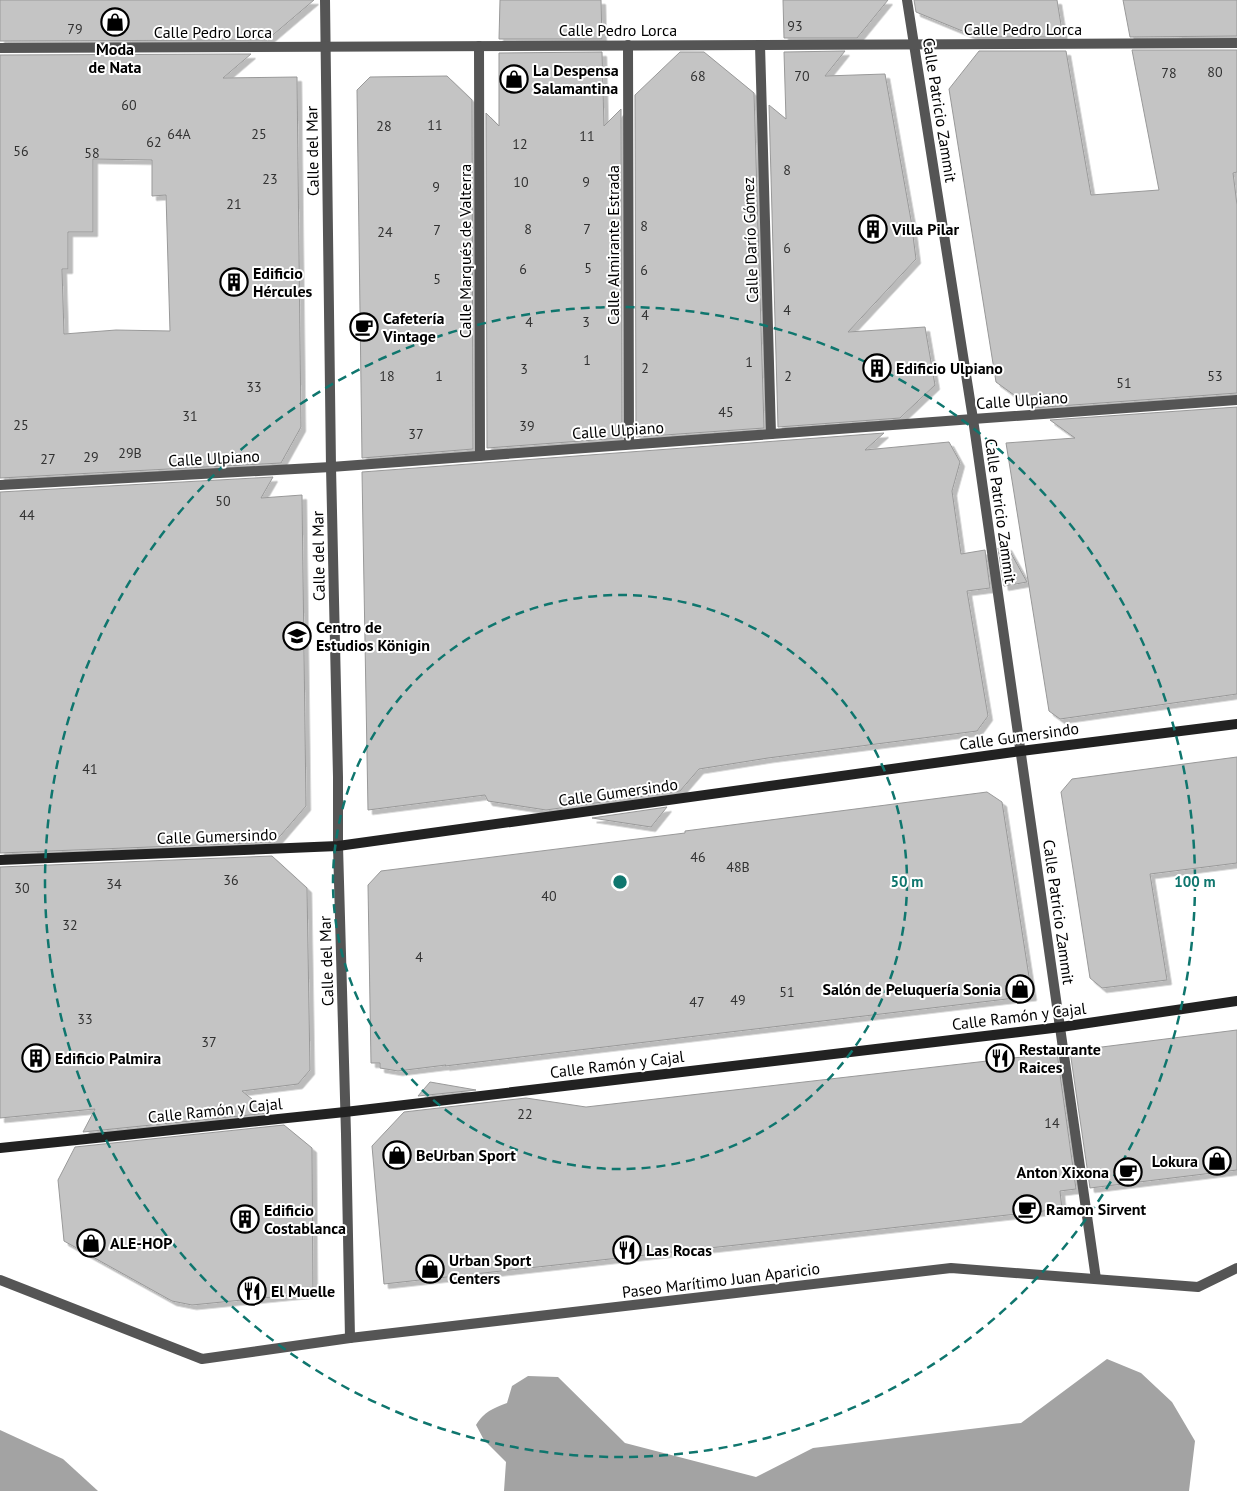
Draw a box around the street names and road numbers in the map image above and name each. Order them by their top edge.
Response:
street label: Calle Pedro Lorca [964,19,1082,39]
street label: Calle Pedro Lorca [559,20,677,40]
street label: Calle Pedro Lorca [154,22,272,42]
street label: Calle Patricio Zammit [919,36,961,184]
street label: Calle del Mar [301,105,323,196]
street label: Calle Marqués de Valterra [455,164,475,338]
street label: Calle Almirante Estrada [603,165,623,325]
street label: Calle Darío Gómez [738,177,762,303]
street label: Calle Ulpiano [975,387,1069,413]
street label: Calle Ulpiano [571,417,665,443]
street label: Calle Patricio Zammit [981,437,1021,585]
street label: Calle Ulpiano [168,446,260,470]
street label: Calle del Mar [307,510,329,601]
street label: Calle Gumersindo [958,718,1080,754]
street label: Calle Gumersindo [557,774,679,810]
street label: Calle Gumersindo [156,824,278,848]
street label: Calle Patricio Zammit [1039,838,1079,986]
street label: Calle del Mar [314,915,338,1006]
street label: Calle Ramón y Cajal [951,998,1088,1034]
street label: Calle Ramón y Cajal [549,1046,686,1082]
street label: Calle Ramón y Cajal [147,1093,284,1127]
street label: Paseo Marítimo Juan Aparicio [621,1258,821,1302]

